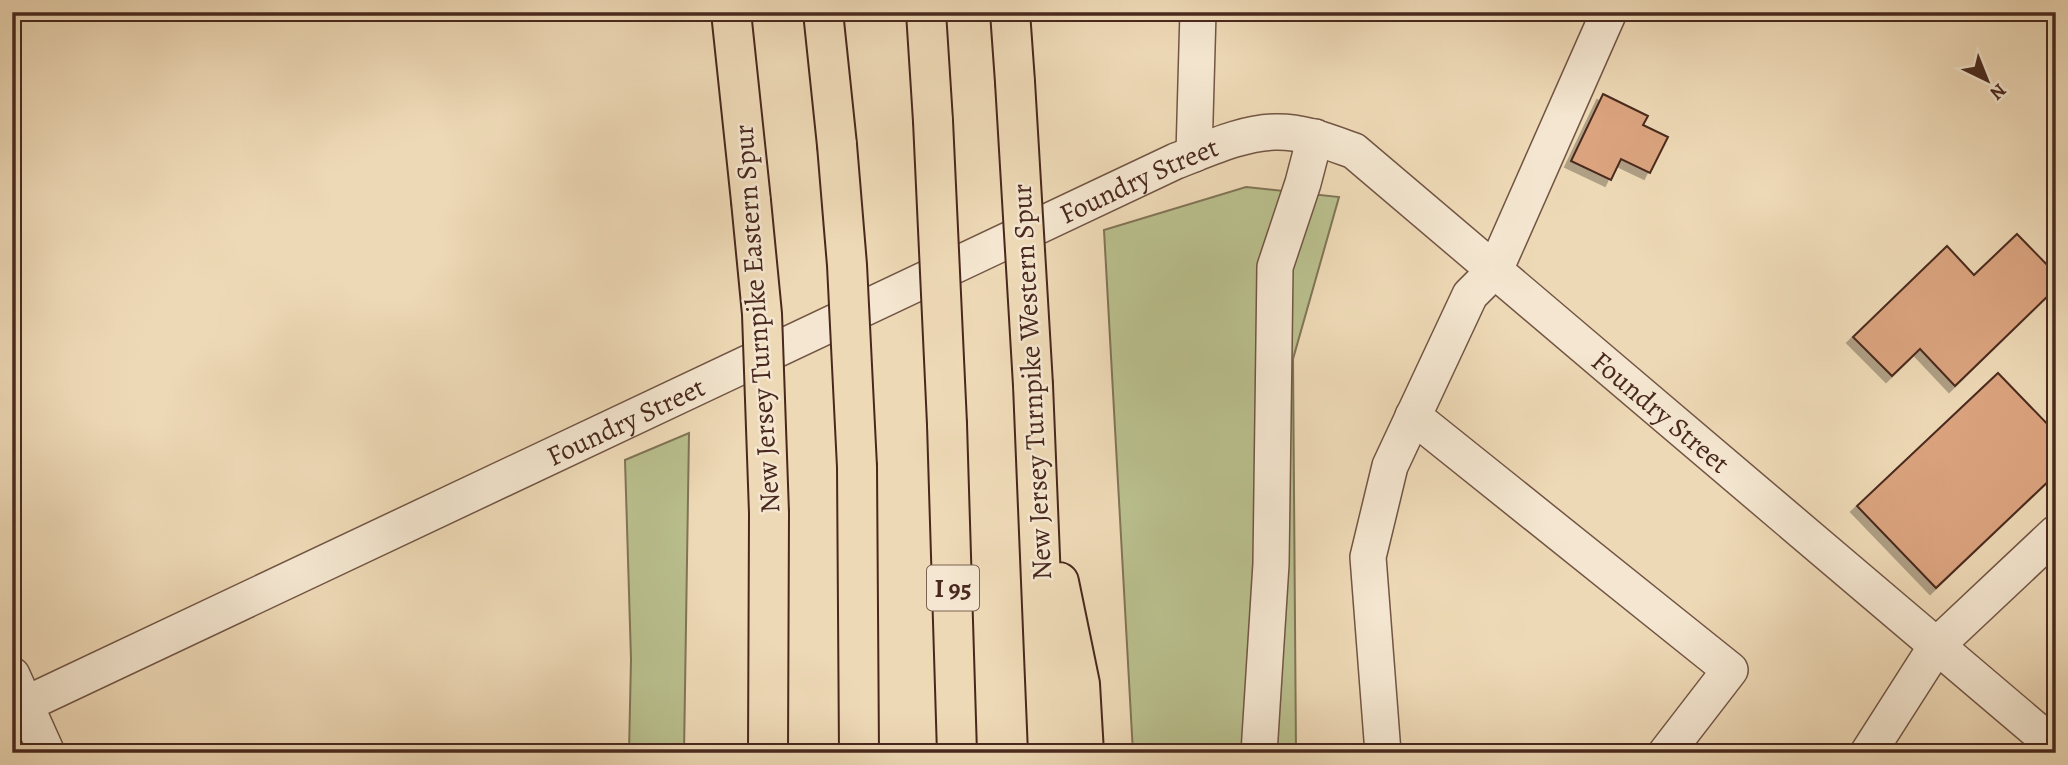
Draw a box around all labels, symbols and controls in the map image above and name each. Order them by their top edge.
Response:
north arrow [1952,46,2022,116]
text: N [1984,77,2012,106]
street label: New Jersey Turnpike Eastern Spur [724,123,790,515]
street label: Foundry Street [1053,128,1224,233]
street label: New Jersey Turnpike Western Spur [1003,182,1061,581]
street label: Foundry Street [1583,343,1738,482]
street label: Foundry Street [541,368,711,475]
road number: I 95 [927,566,979,610]

